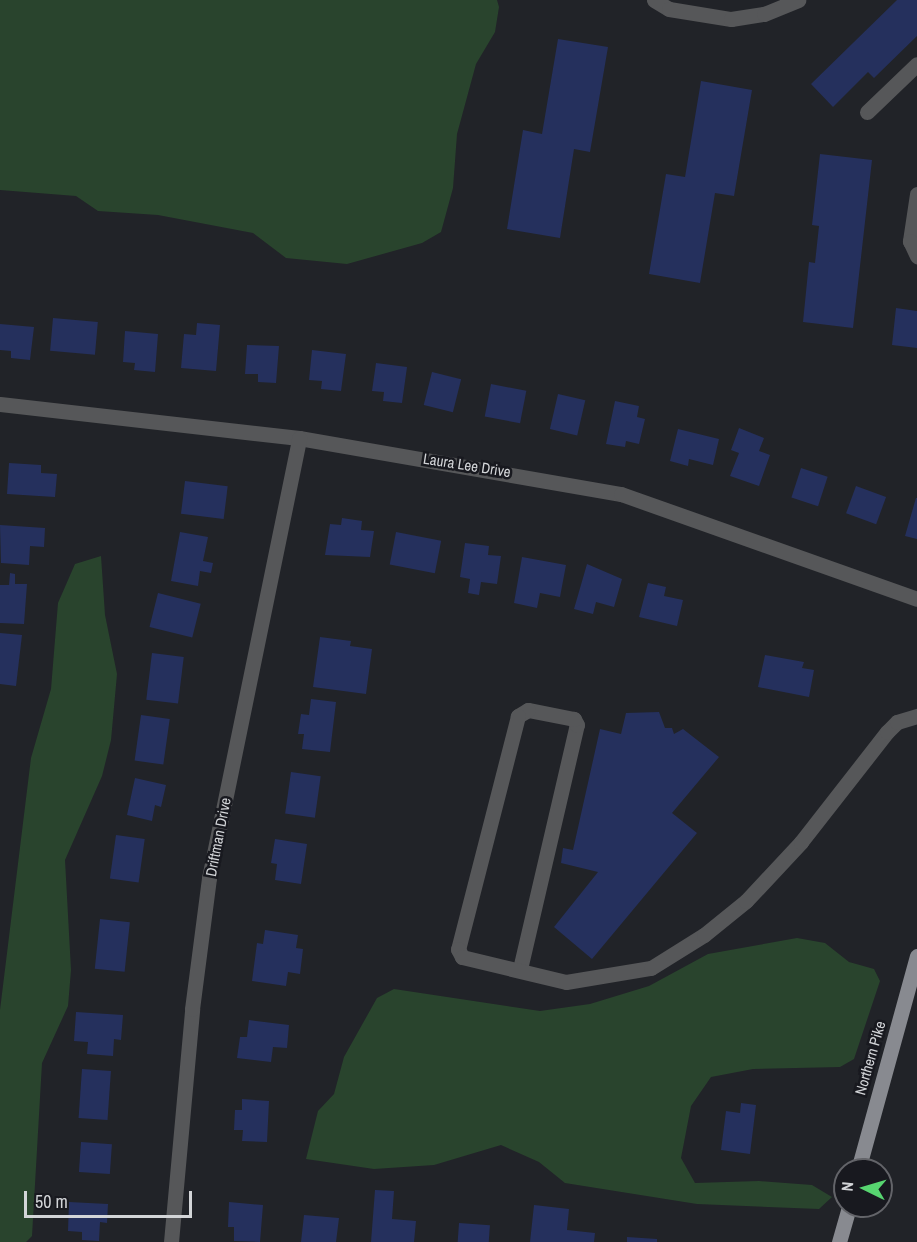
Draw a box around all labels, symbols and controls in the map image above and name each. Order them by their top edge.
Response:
street label: Laura Lee Drive [422,449,512,481]
street label: Driftman Drive [202,796,234,878]
street label: Northern Pike [851,1019,889,1097]
north arrow [833,1158,893,1218]
scale bar [27,1179,195,1217]
text: N [836,1181,858,1192]
text: 50 m [35,1189,68,1214]

